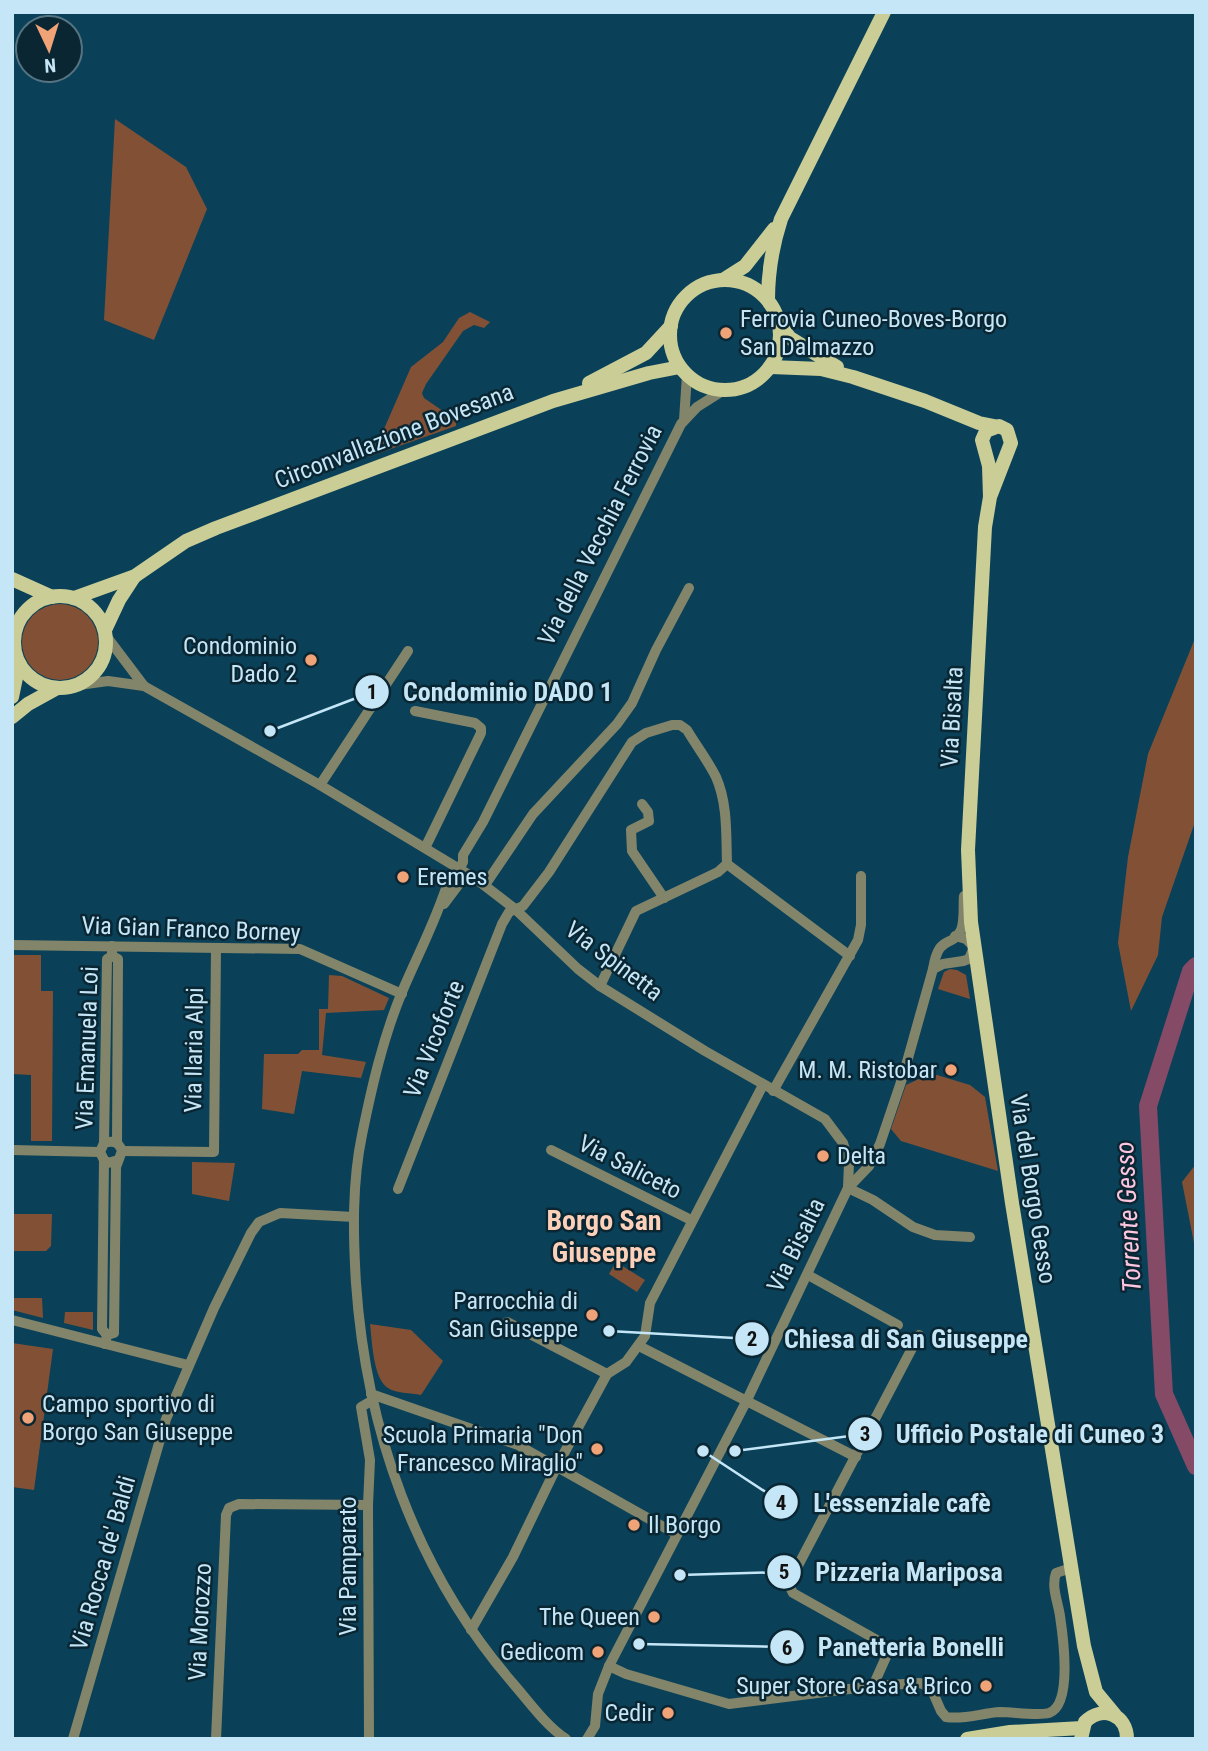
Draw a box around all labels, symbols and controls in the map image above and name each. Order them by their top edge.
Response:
north arrow [14,14,84,84]
text: N [44,54,57,77]
place label: Ferrovia Cuneo-Boves-Borgo San Dalmazzo [740,305,1007,361]
marker: Ferrovia Cuneo-Boves-Borgo San Dalmazzo [718,325,734,341]
street label: Circonvallazione Bovesana [271,378,517,494]
street label: Via della Vecchia Ferrovia [532,420,668,650]
place label: Condominio Dado 2 [183,632,297,688]
marker: Condominio Dado 2 [303,652,319,668]
street label: Via Bisalta [935,666,969,768]
callout: Condominio DADO 1 [354,669,627,716]
text: Condominio DADO 1 [403,677,613,707]
text: 1 [367,680,377,704]
place label: Eremes [417,863,488,891]
marker: Eremes [395,869,411,885]
street label: Via Gian Franco Borney [81,911,301,947]
street label: Via Spinetta [560,915,668,1007]
street label: Via Emanuela Loi [70,966,104,1130]
street label: Via Vicoforte [398,976,470,1102]
street label: Via Ilaria Alpi [179,987,209,1113]
place label: M. M. Ristobar [798,1056,937,1084]
marker: M. M. Ristobar [943,1062,959,1078]
street label: Via del Borgo Gesso [1004,1092,1062,1286]
street label: Via Saliceto [574,1129,686,1205]
water label: Torrente Gesso [1109,1141,1147,1293]
place label: Delta [837,1142,886,1170]
marker: Delta [815,1148,831,1164]
street label: Via Bisalta [761,1193,831,1297]
district label: Borgo San Giuseppe [546,1204,662,1269]
place label: Parrocchia di San Giuseppe [449,1287,578,1343]
marker: Parrocchia di San Giuseppe [584,1307,600,1323]
callout: Chiesa di San Giuseppe [735,1315,1042,1362]
text: Chiesa di San Giuseppe [784,1324,1028,1354]
text: 2 [747,1327,757,1351]
place label: Campo sportivo di Borgo San Giuseppe [42,1390,233,1446]
marker: Campo sportivo di Borgo San Giuseppe [20,1410,36,1426]
callout: Ufficio Postale di Cuneo 3 [847,1410,1179,1457]
text: Ufficio Postale di Cuneo 3 [896,1419,1164,1449]
place label: Scuola Primaria "Don Francesco Miraglio" [383,1421,583,1477]
text: 3 [860,1422,870,1446]
marker: Scuola Primaria "Don Francesco Miraglio" [589,1441,605,1457]
street label: Via Rocca de' Baldi [65,1473,141,1653]
callout: L'essenziale cafè [764,1479,1005,1526]
text: L'essenziale cafè [813,1488,991,1518]
text: 4 [776,1491,786,1515]
street label: Via Pamparato [334,1496,362,1636]
place label: Il Borgo [648,1511,721,1539]
marker: Il Borgo [626,1517,642,1533]
callout: Pizzeria Mariposa [767,1548,1017,1595]
text: Pizzeria Mariposa [815,1557,1003,1587]
text: 5 [779,1560,789,1584]
street label: Via Morozzo [183,1562,217,1682]
place label: The Queen [539,1603,640,1631]
marker: The Queen [646,1609,662,1625]
callout: Panetteria Bonelli [769,1624,1018,1671]
text: Panetteria Bonelli [818,1632,1004,1662]
text: 6 [782,1636,792,1660]
place label: Gedicom [500,1638,584,1666]
marker: Gedicom [590,1644,606,1660]
place label: Super Store Casa & Brico [736,1672,972,1700]
marker: Super Store Casa & Brico [978,1678,994,1694]
place label: Cedir [604,1699,654,1727]
marker: Cedir [660,1705,676,1721]

